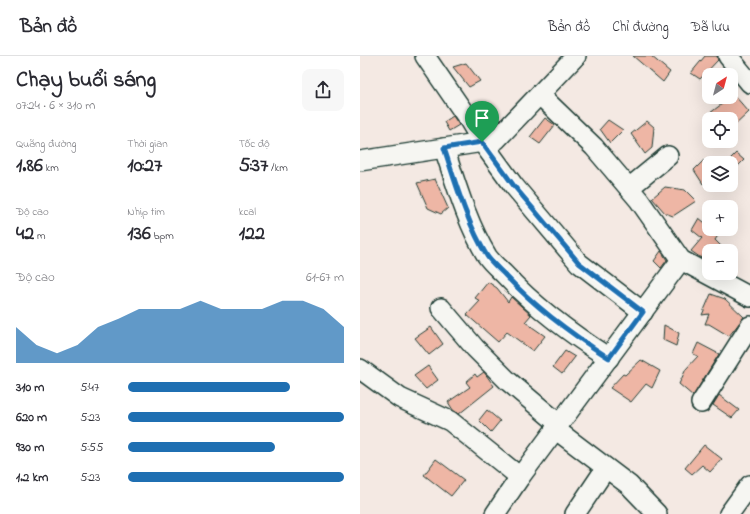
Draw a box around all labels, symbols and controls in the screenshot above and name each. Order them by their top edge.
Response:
text: Bản đồ [20,14,77,41]
text: Bản đồ [548,17,590,38]
text: Chỉ đường [612,17,669,38]
text: Đã lưu [691,17,730,38]
text: Chạy buổi sáng [16,65,156,97]
north arrow [702,68,738,104]
map controls [702,68,738,280]
button: share [302,69,344,111]
text: 07:24 · 6 × 310 m [16,96,95,115]
pin [465,101,499,142]
icon: arrive [471,107,493,129]
button: locate [702,112,738,148]
text: Quãng đường [16,136,77,152]
text: Thời gian [127,136,168,152]
text: Tốc độ [239,136,269,152]
text: 1.86 [16,152,43,181]
text: 10:27 [127,152,162,181]
text: 5:37 [239,152,268,181]
button: layers [702,156,738,192]
text: km [43,160,59,176]
text: /km [268,160,288,176]
button: + [702,200,738,236]
text: Độ cao [16,204,49,220]
text: Nhịp tim [127,204,165,220]
text: kcal [239,204,256,220]
text: 42 [16,220,34,249]
text: 136 [127,220,151,249]
text: 122 [239,220,265,249]
text: m [34,228,45,244]
text: bpm [151,228,174,244]
button: − [702,244,738,280]
text: Độ cao [16,268,55,287]
text: 61–67 m [306,268,344,287]
text: 310 m [16,378,44,397]
text: 5:47 [80,378,99,397]
text: 620 m [16,408,47,427]
text: 5:23 [80,408,100,427]
text: 930 m [16,438,44,457]
text: 5:55 [80,438,103,457]
text: 1.2 km [16,468,48,487]
text: 5:23 [80,468,100,487]

